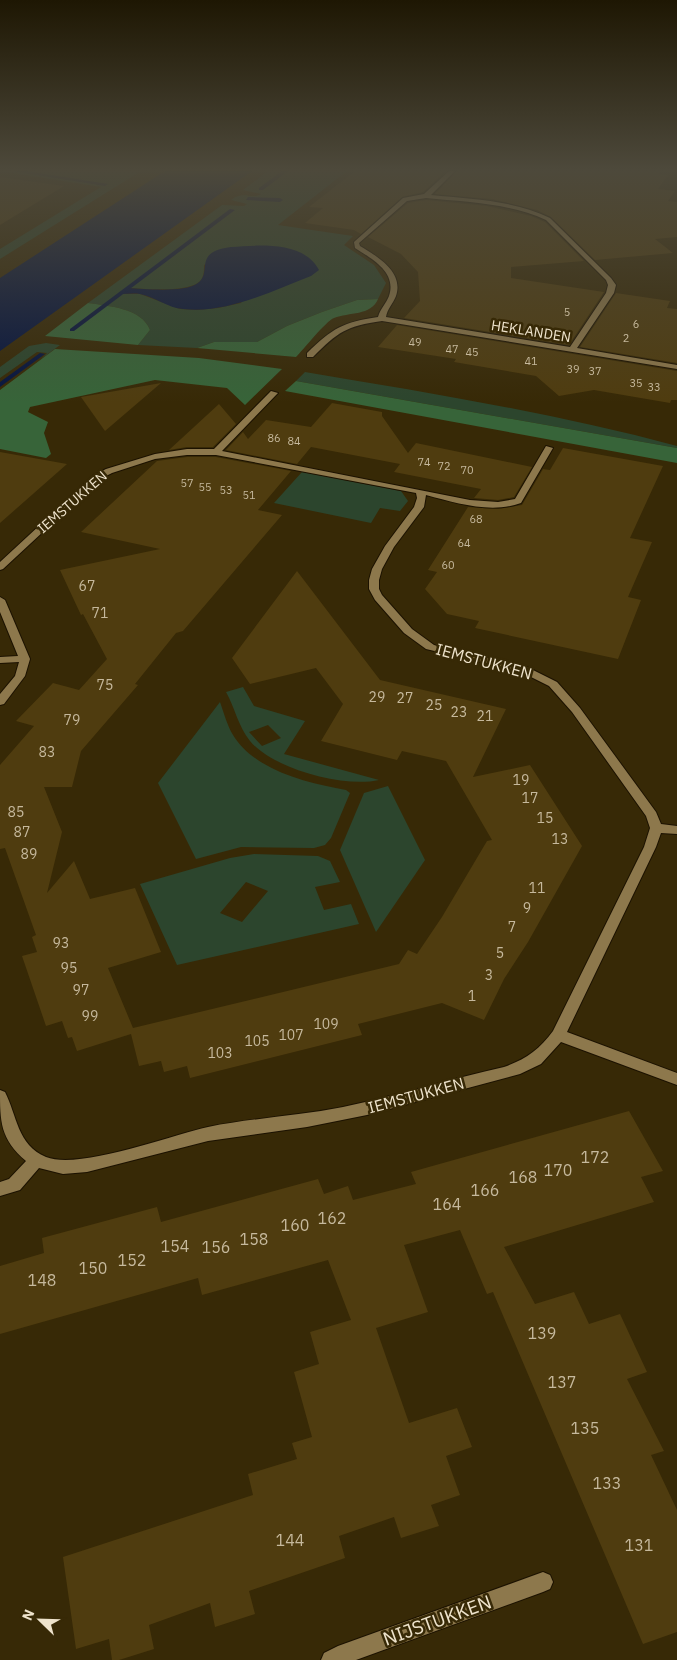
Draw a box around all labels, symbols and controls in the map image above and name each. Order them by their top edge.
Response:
house number: 5 [564,305,570,319]
street label: HEKLANDEN [490,316,572,346]
house number: 6 [633,317,639,331]
house number: 2 [623,331,629,345]
house number: 49 [408,335,422,349]
house number: 47 [445,342,459,356]
house number: 45 [465,345,479,359]
house number: 41 [524,354,538,368]
house number: 39 [566,362,580,376]
house number: 37 [588,364,602,378]
house number: 35 [629,376,643,390]
house number: 33 [647,380,661,394]
house number: 86 [267,431,281,445]
house number: 84 [287,434,301,448]
house number: 74 [417,455,431,469]
house number: 72 [437,459,451,473]
house number: 70 [460,463,474,477]
street label: IEMSTUKKEN [33,467,111,537]
house number: 57 [180,476,194,490]
house number: 55 [198,480,212,494]
house number: 53 [219,483,233,497]
house number: 51 [242,488,256,502]
house number: 68 [469,512,483,526]
house number: 64 [457,536,471,550]
house number: 60 [441,558,455,572]
house number: 67 [79,577,95,595]
house number: 71 [92,604,108,622]
street label: IEMSTUKKEN [434,639,534,683]
house number: 75 [97,676,113,694]
house number: 29 [369,688,385,706]
house number: 27 [397,689,413,707]
house number: 25 [426,696,442,714]
house number: 23 [451,703,467,721]
house number: 21 [477,707,493,725]
house number: 79 [64,711,80,729]
house number: 83 [39,743,55,761]
house number: 19 [513,771,529,789]
house number: 17 [522,789,538,807]
house number: 85 [8,803,24,821]
house number: 15 [537,809,553,827]
house number: 87 [14,823,30,841]
house number: 13 [552,830,568,848]
house number: 89 [21,845,37,863]
house number: 11 [529,879,545,897]
house number: 9 [523,899,531,917]
house number: 7 [508,918,516,936]
house number: 93 [53,934,69,952]
house number: 5 [496,944,504,962]
house number: 95 [61,959,77,977]
house number: 3 [485,966,493,984]
house number: 97 [73,981,89,999]
house number: 1 [468,987,476,1005]
house number: 99 [82,1007,98,1025]
house number: 109 [313,1015,339,1033]
house number: 107 [278,1026,304,1044]
house number: 105 [244,1032,270,1050]
house number: 103 [207,1044,233,1062]
street label: IEMSTUKKEN [366,1073,466,1117]
house number: 172 [581,1147,609,1167]
house number: 170 [544,1160,572,1180]
house number: 168 [509,1167,537,1187]
house number: 166 [471,1180,499,1200]
house number: 164 [433,1194,461,1214]
house number: 162 [318,1208,346,1228]
house number: 160 [281,1215,309,1235]
house number: 158 [240,1229,268,1249]
house number: 154 [161,1236,189,1256]
house number: 156 [202,1237,230,1257]
house number: 152 [118,1250,146,1270]
house number: 150 [79,1258,107,1278]
house number: 148 [28,1270,56,1290]
house number: 139 [528,1323,556,1343]
house number: 137 [548,1372,576,1392]
house number: 135 [571,1418,599,1438]
house number: 133 [593,1473,621,1493]
house number: 144 [276,1530,304,1550]
house number: 131 [625,1535,653,1555]
street label: NIJSTUKKEN [379,1589,495,1651]
north arrow [15,1595,65,1645]
text: N [18,1607,38,1623]

